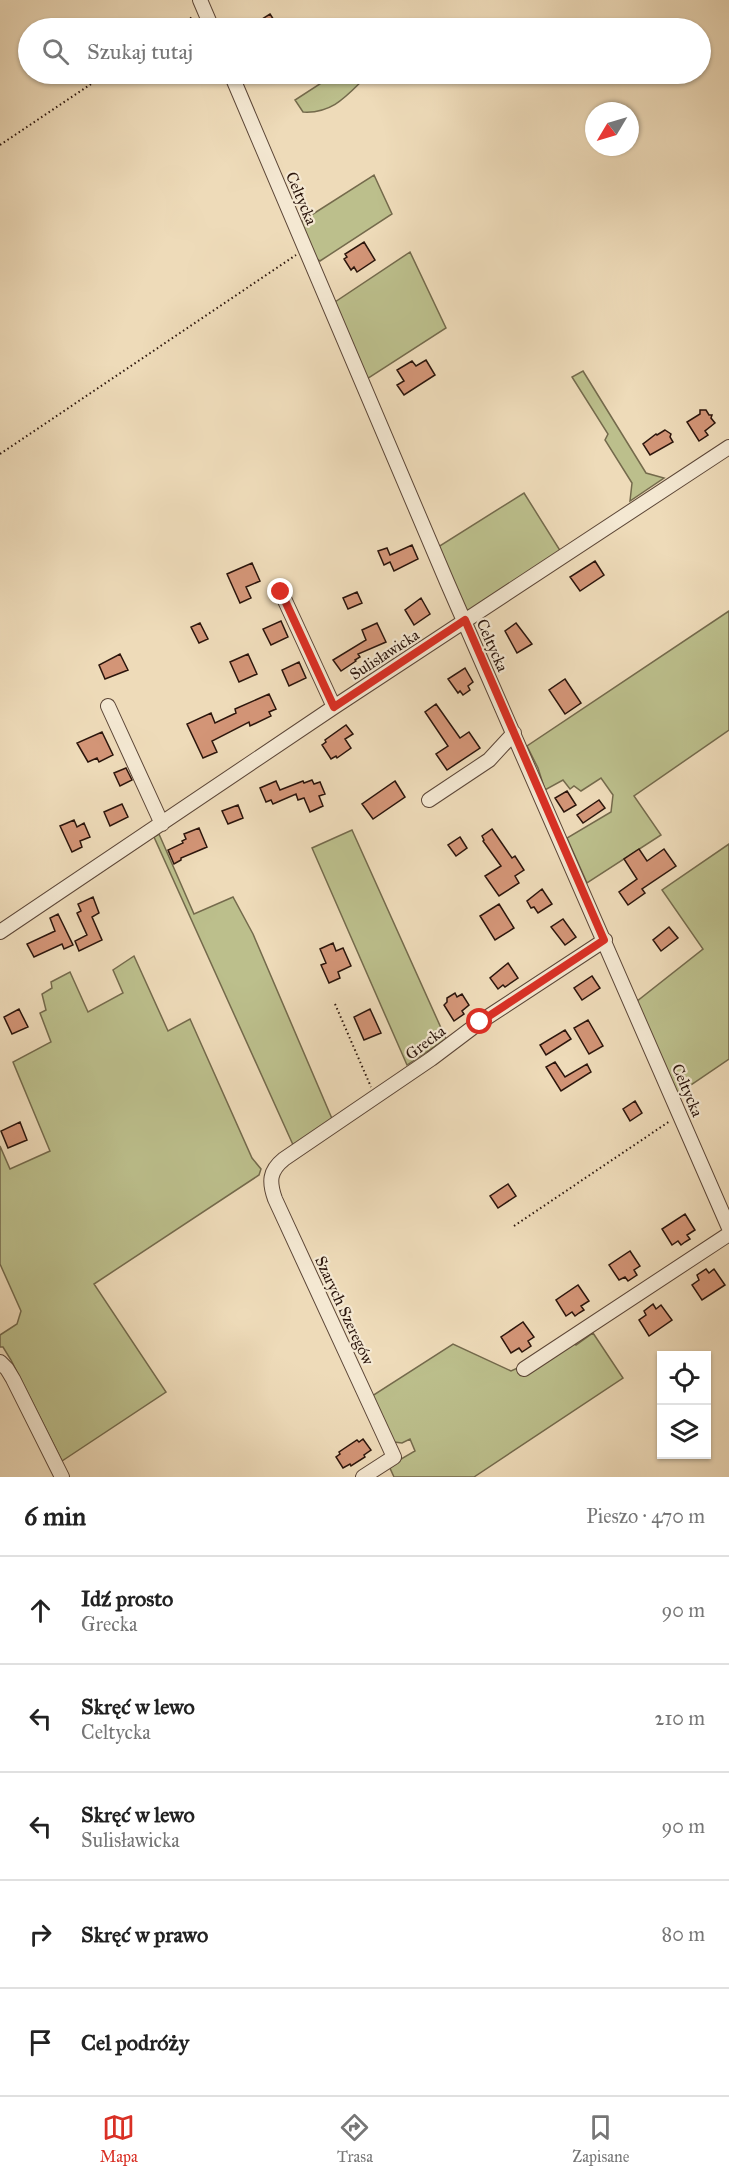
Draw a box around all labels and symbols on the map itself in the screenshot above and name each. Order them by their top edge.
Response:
north arrow [585,102,639,156]
street label: Celtycka [282,169,321,228]
route end [267,578,293,604]
street label: Celtycka [473,616,513,675]
street label: Sulisławicka [346,625,423,684]
route start [466,1008,492,1034]
street label: Grecka [402,1021,449,1064]
street label: Celtycka [668,1061,707,1120]
street label: Szarych Szeregów [310,1253,378,1368]

